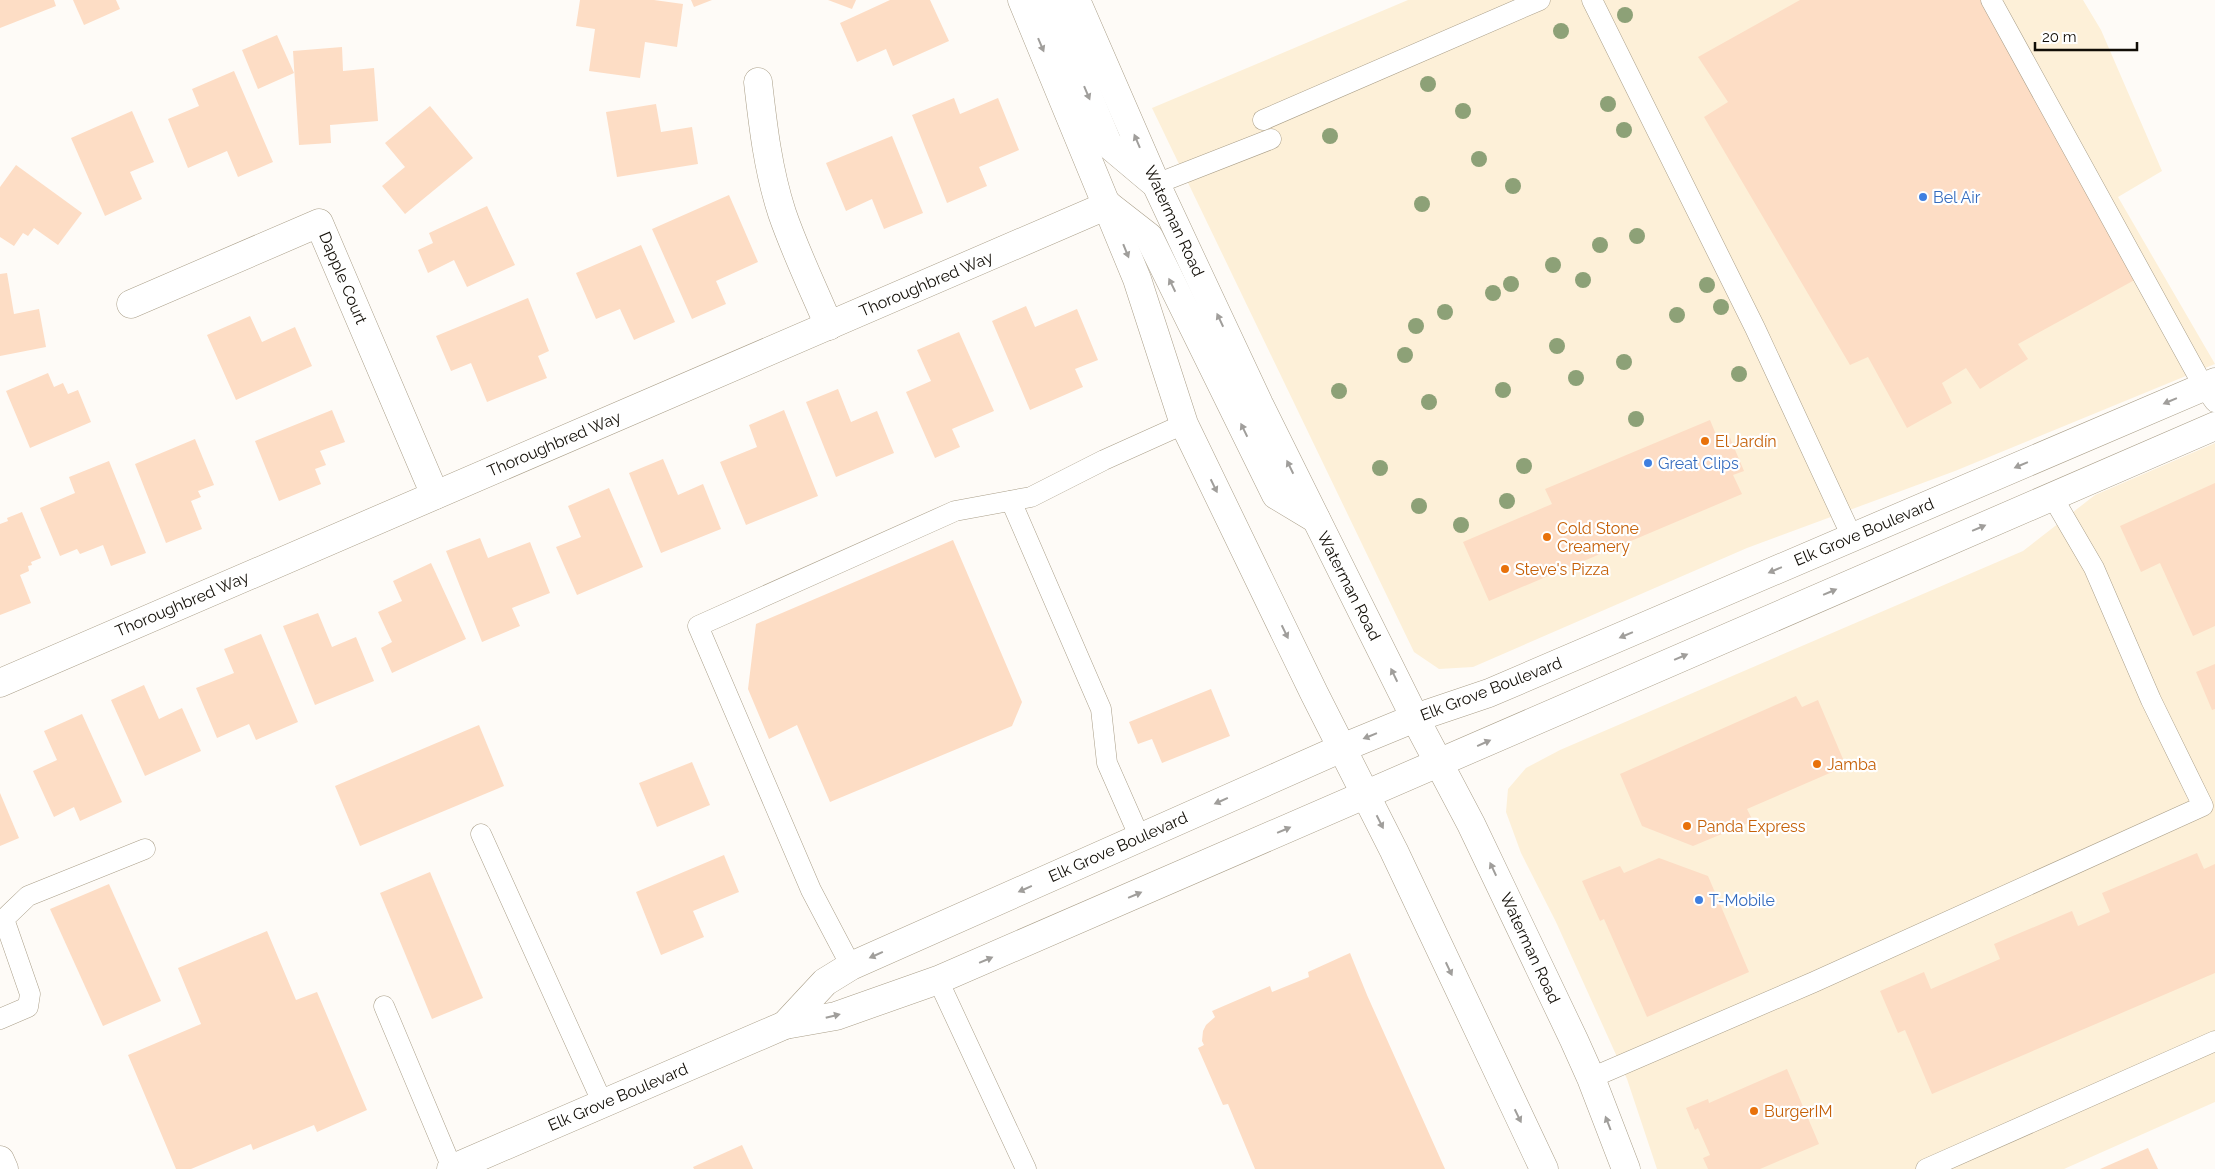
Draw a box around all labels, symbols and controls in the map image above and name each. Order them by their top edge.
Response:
scale bar [2035,20,2138,52]
text: 20 m [2042,28,2077,46]
one-way arrow [1037,38,1045,52]
one-way arrow [1083,86,1091,101]
one-way arrow [1133,134,1141,148]
street label: Waterman Road [1140,163,1208,279]
place label: Bel Air [1933,188,1981,207]
marker: Bel Air [1917,191,1929,203]
street label: Dapple Court [315,229,371,328]
one-way arrow [1123,243,1130,258]
street label: Thoroughbred Way [856,247,996,321]
one-way arrow [1168,278,1176,292]
one-way arrow [1215,313,1223,327]
one-way arrow [2163,398,2177,406]
street label: Thoroughbred Way [484,407,624,481]
one-way arrow [1240,423,1248,438]
place label: El Jardín [1715,432,1777,451]
marker: El Jardín [1699,435,1711,447]
place label: Great Clips [1658,454,1739,473]
marker: Great Clips [1642,457,1654,469]
one-way arrow [1286,459,1294,474]
one-way arrow [2013,461,2028,469]
one-way arrow [1210,479,1218,493]
street label: Elk Grove Boulevard [1791,494,1937,570]
place label: Cold Stone Creamery [1557,519,1639,556]
one-way arrow [1972,523,1986,531]
street label: Waterman Road [1313,528,1385,644]
marker: Cold Stone Creamery [1541,531,1553,543]
place label: Steve's Pizza [1515,560,1609,579]
marker: Steve's Pizza [1499,563,1511,575]
street label: Thoroughbred Way [112,567,252,641]
one-way arrow [1768,567,1782,575]
one-way arrow [1823,588,1837,596]
one-way arrow [1281,625,1289,640]
one-way arrow [1619,631,1633,639]
one-way arrow [1674,652,1688,660]
street label: Elk Grove Boulevard [1418,653,1564,725]
one-way arrow [1390,667,1398,682]
one-way arrow [1363,733,1377,741]
one-way arrow [1477,738,1491,746]
place label: Jamba [1827,755,1877,774]
marker: Jamba [1811,758,1823,770]
one-way arrow [1214,798,1228,806]
street label: Elk Grove Boulevard [1046,808,1190,886]
one-way arrow [1376,815,1384,830]
place label: Panda Express [1697,817,1806,836]
marker: Panda Express [1681,820,1693,832]
one-way arrow [1277,826,1291,834]
one-way arrow [1489,862,1497,877]
one-way arrow [1018,886,1032,894]
one-way arrow [1128,890,1142,898]
street label: Waterman Road [1496,890,1564,1006]
place label: T-Mobile [1709,891,1775,910]
marker: T-Mobile [1693,894,1705,906]
one-way arrow [869,952,883,960]
one-way arrow [978,955,993,963]
one-way arrow [1446,962,1454,976]
one-way arrow [826,1011,841,1019]
street label: Elk Grove Boulevard [545,1059,691,1135]
place label: BurgerIM [1764,1102,1832,1121]
marker: BurgerIM [1748,1105,1760,1117]
one-way arrow [1515,1109,1523,1123]
one-way arrow [1604,1116,1612,1131]

